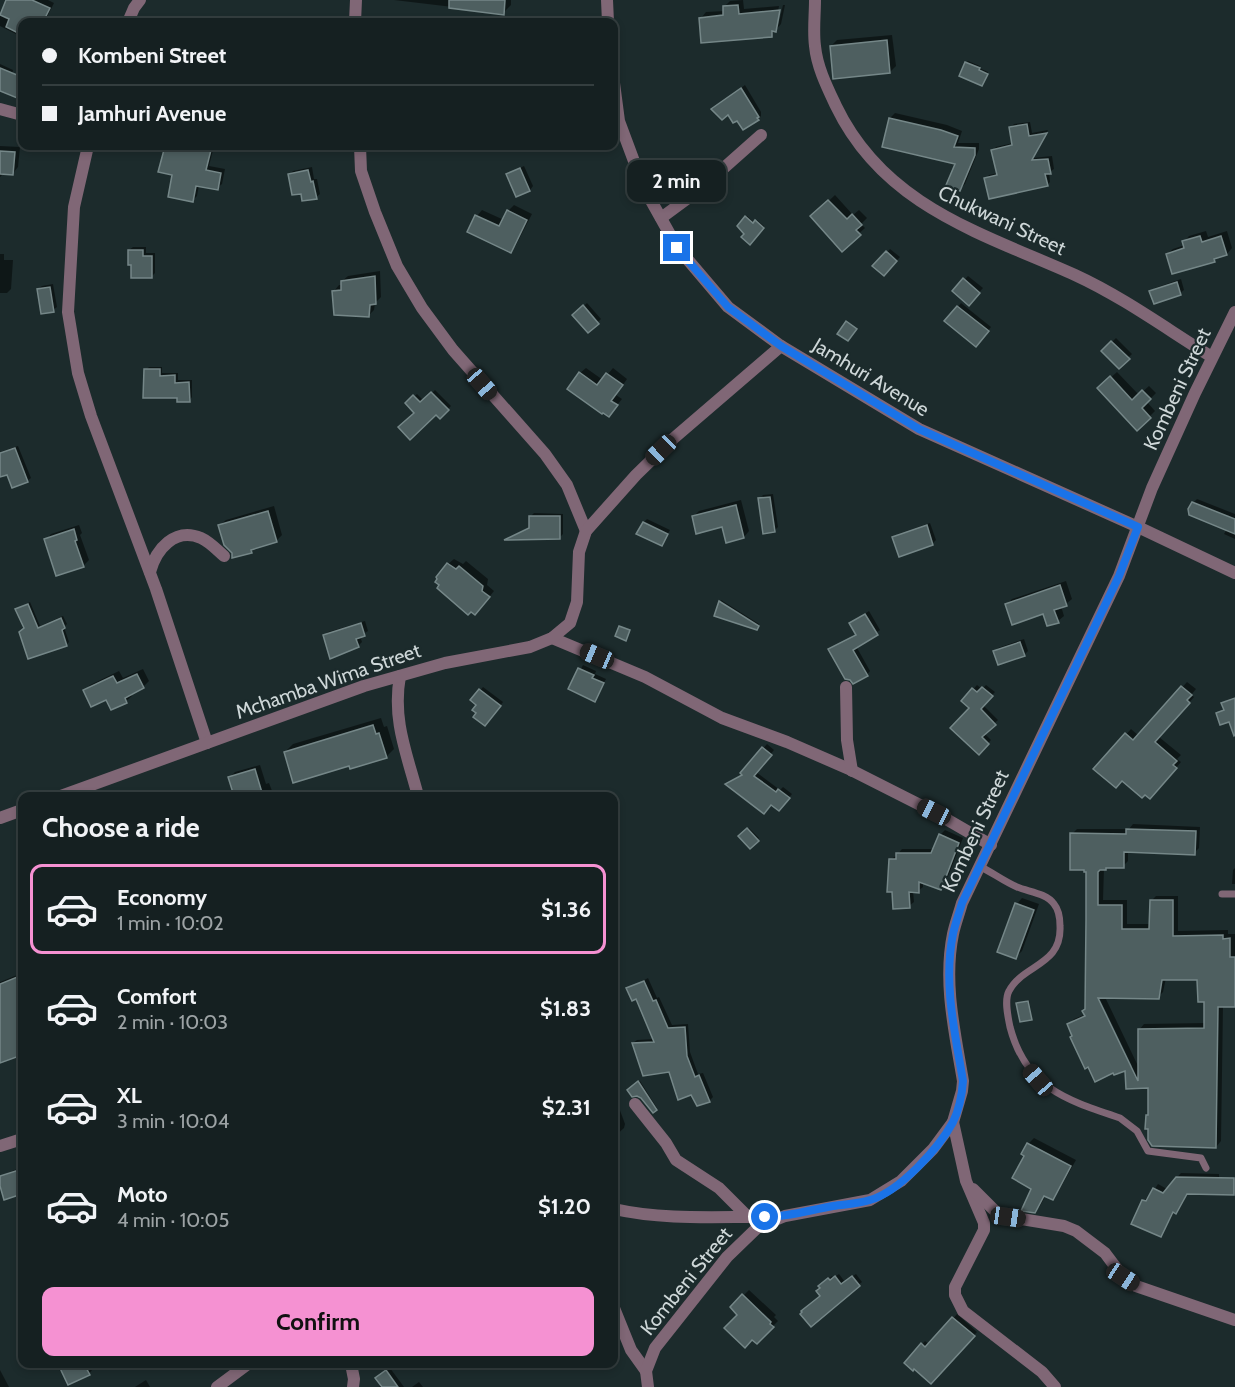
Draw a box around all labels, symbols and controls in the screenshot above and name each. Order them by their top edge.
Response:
text: Kombeni Street [78,42,226,69]
text: Jamhuri Avenue [78,100,226,127]
callout: 2 min [628,161,726,203]
text: 2 min [652,169,701,193]
street label: Chukwani Street [934,180,1070,260]
route end [663,234,690,261]
street label: Kombeni Street [1138,324,1216,454]
street label: Jamhuri Avenue [807,332,934,421]
car [463,365,501,403]
car [642,431,680,469]
street label: Mchamba Wima Street [232,638,424,724]
car [577,641,617,671]
street label: Kombeni Street [936,766,1014,896]
car [914,796,954,828]
text: Choose a ride [42,811,200,844]
icon: car [45,882,99,936]
text: Economy [117,884,207,911]
text: $1.36 [541,896,591,923]
text: 1 min · 10:02 [117,911,224,935]
icon: car [45,981,99,1035]
text: Comfort [117,983,196,1010]
text: $1.83 [540,995,591,1022]
text: 2 min · 10:03 [117,1010,228,1034]
car [1019,1061,1057,1099]
icon: car [45,1080,99,1134]
text: XL [117,1082,142,1109]
text: $2.31 [542,1094,591,1121]
text: 3 min · 10:04 [117,1109,229,1133]
icon: car [45,1179,99,1233]
text: Moto [117,1181,168,1208]
text: $1.20 [538,1193,591,1220]
route start [751,1203,778,1230]
car [989,1206,1027,1228]
text: 4 min · 10:05 [117,1208,229,1232]
street label: Kombeni Street [635,1222,737,1340]
car [1103,1260,1143,1294]
button: Confirm [42,1287,594,1356]

